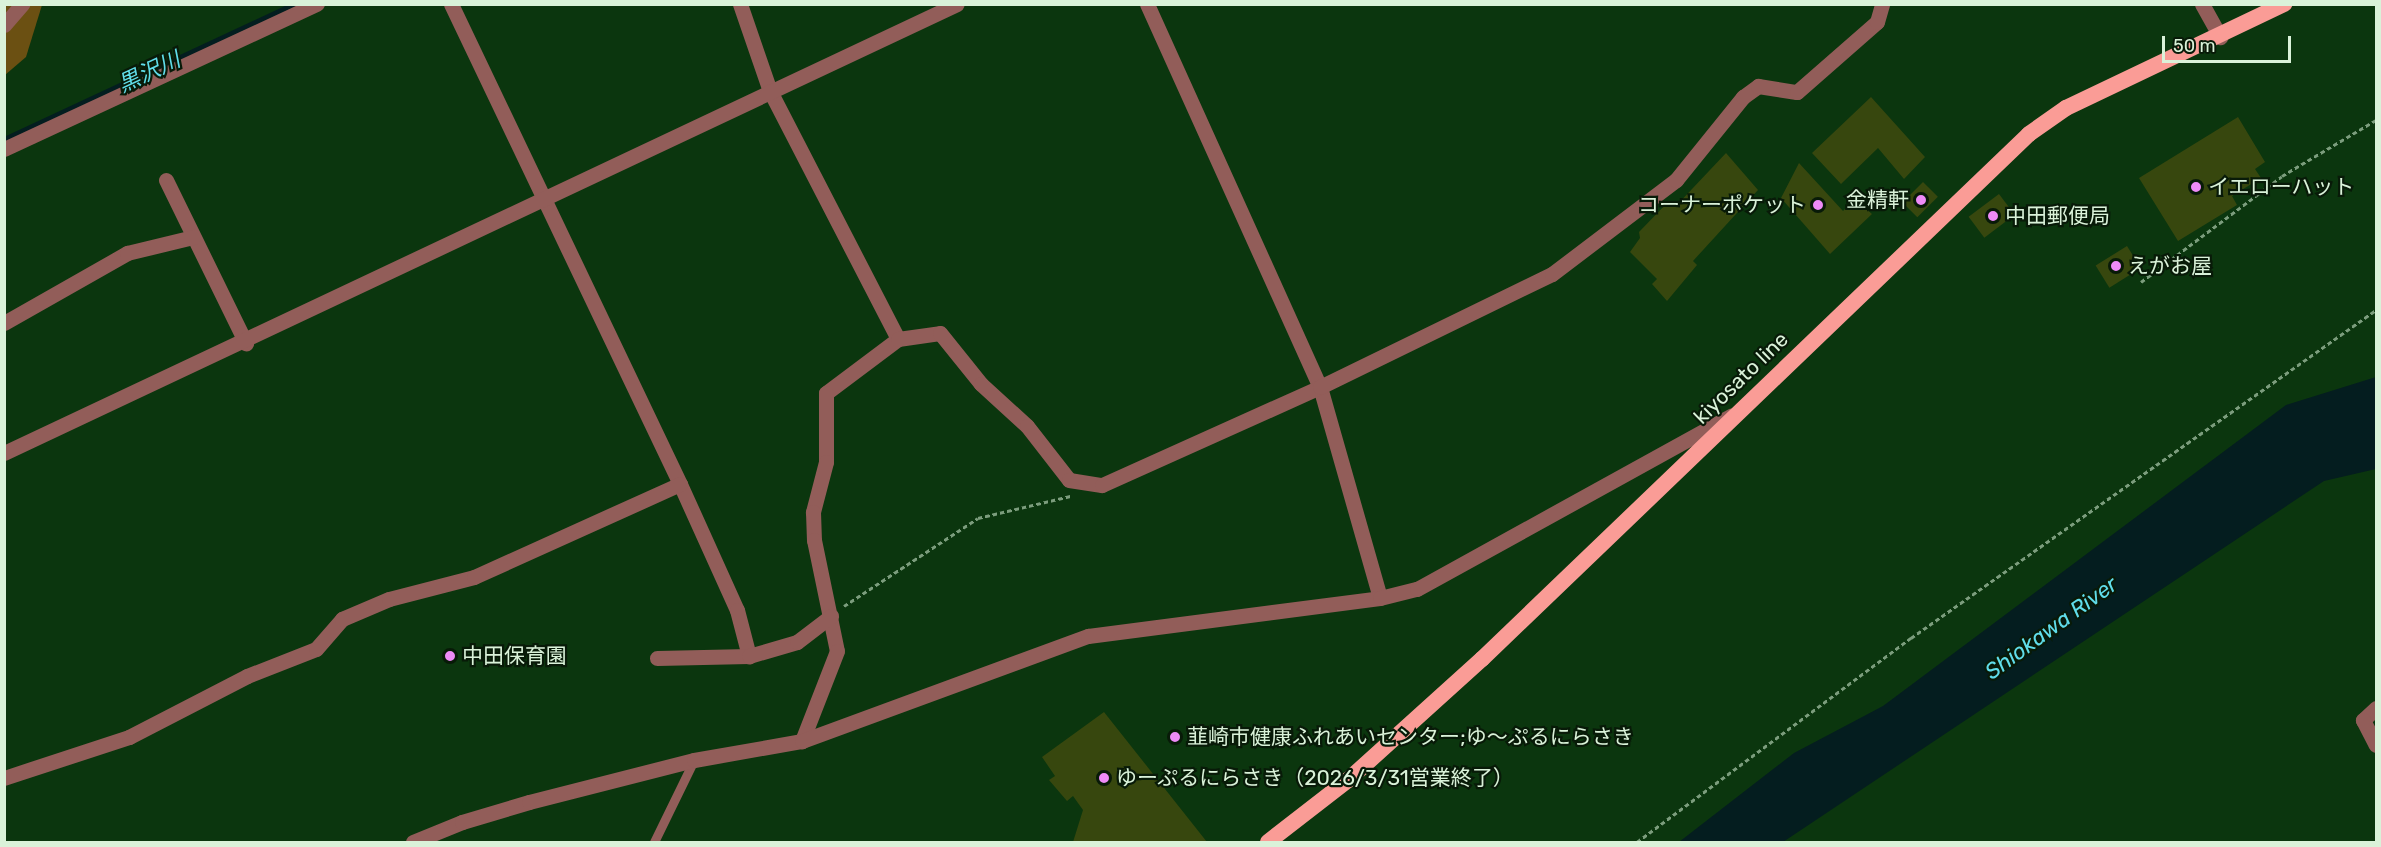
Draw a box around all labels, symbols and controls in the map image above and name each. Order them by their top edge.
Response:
scale bar [2165,24,2294,62]
text: 50 m [2173,35,2216,57]
water label: 黒沢川 [114,46,184,98]
place label: イエローハット [2208,174,2355,200]
marker: イエローハット [2189,180,2203,194]
place label: 金精軒 [1846,187,1909,213]
place label: コーナーポケット [1638,192,1806,218]
marker: 金精軒 [1914,193,1928,207]
marker: コーナーポケット [1811,198,1825,212]
place label: 中田郵便局 [2005,203,2110,229]
marker: 中田郵便局 [1986,209,2000,223]
place label: えがお屋 [2128,253,2212,279]
marker: えがお屋 [2109,259,2123,273]
street label: kiyosato line [1689,327,1793,429]
water label: Shiokawa River [1980,571,2122,685]
place label: 中田保育園 [462,643,567,669]
marker: 中田保育園 [443,649,457,663]
place label: 韮崎市健康ふれあいセンター;ゆ～ぷるにらさき [1187,724,1634,750]
marker: 韮崎市健康ふれあいセンター;ゆ～ぷるにらさき [1168,730,1182,744]
place label: ゆーぷるにらさき（2026/3/31営業終了） [1116,765,1515,791]
marker: ゆーぷるにらさき（2026/3/31営業終了） [1097,771,1111,785]

